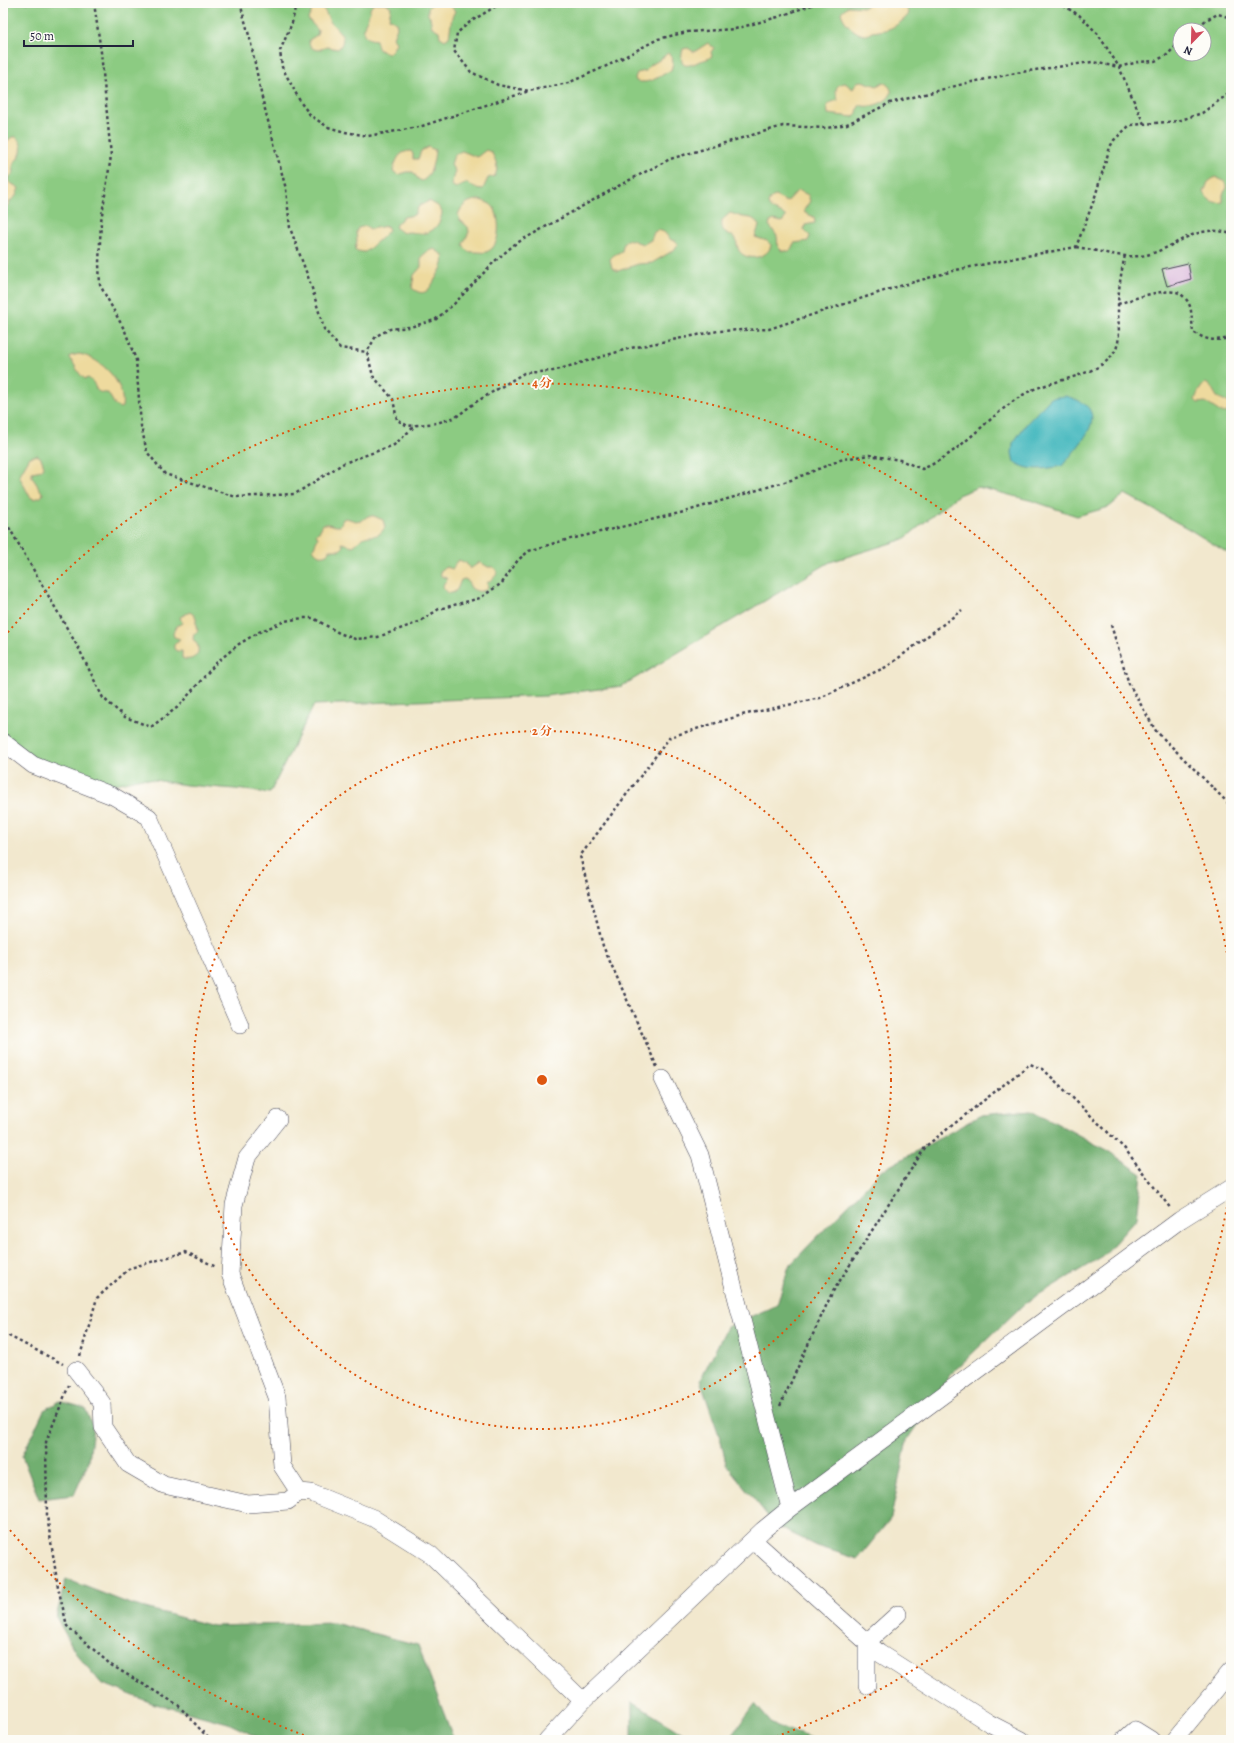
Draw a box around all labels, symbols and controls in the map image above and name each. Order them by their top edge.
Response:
scale bar [24,22,133,48]
north arrow [1172,22,1212,62]
text: 50 m [30,28,54,44]
text: N [1182,42,1195,59]
text: 4 分 [532,375,552,391]
text: 2 分 [532,723,552,739]
centre of rings [535,1073,549,1087]

